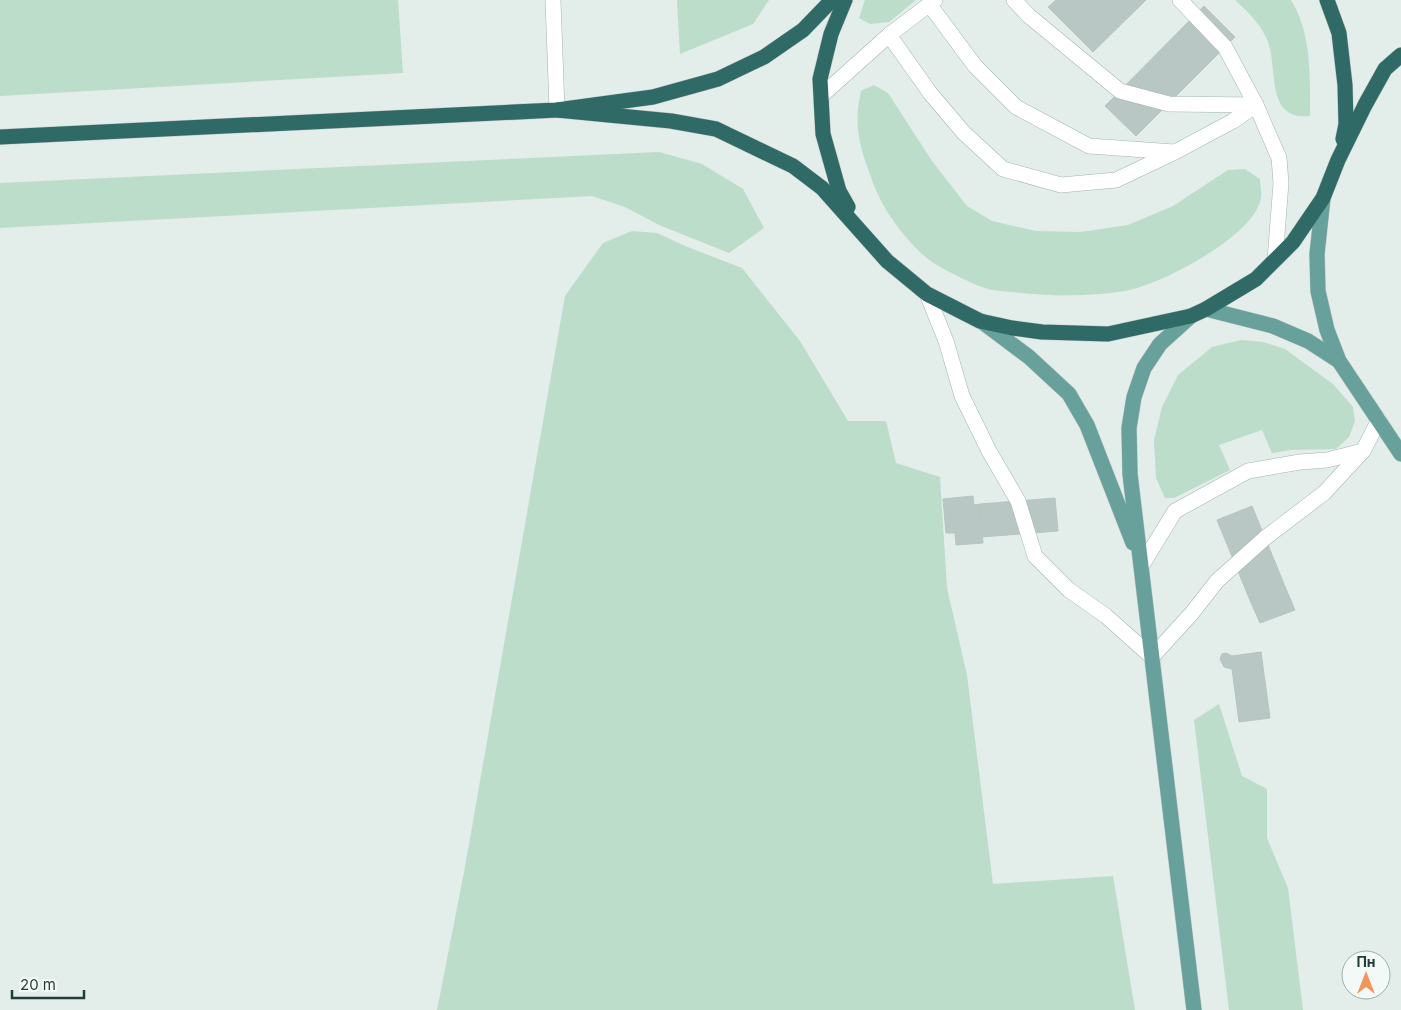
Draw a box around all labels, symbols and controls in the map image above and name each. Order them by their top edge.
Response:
north arrow [1341,950,1391,1000]
text: Пн [1356,953,1376,970]
scale bar [12,968,85,1000]
text: 20 m [20,975,56,994]

